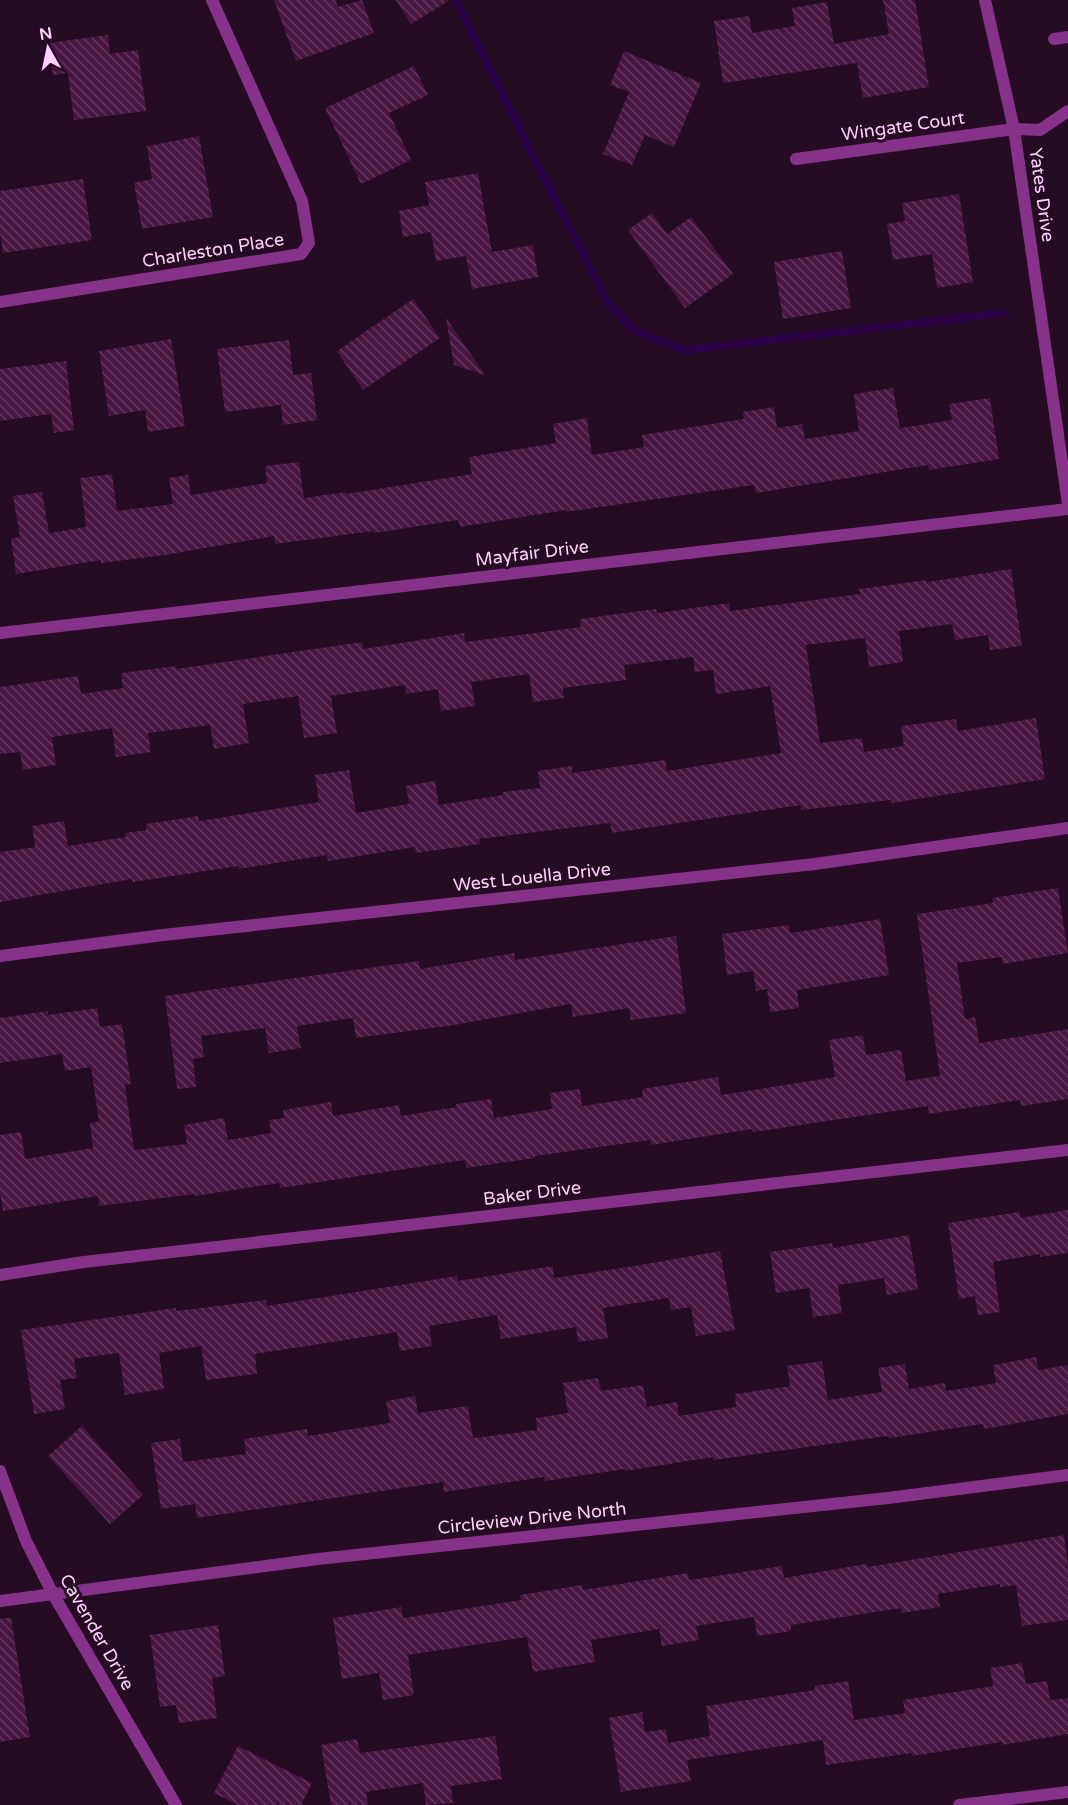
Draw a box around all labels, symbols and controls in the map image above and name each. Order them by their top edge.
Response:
north arrow [18,18,78,78]
text: N [38,23,54,45]
street label: Wingate Court [840,106,966,146]
street label: Yates Drive [1025,147,1059,243]
street label: Charleston Place [140,228,286,272]
street label: Mayfair Drive [474,535,590,571]
street label: West Louella Drive [452,858,612,896]
street label: Baker Drive [482,1176,582,1210]
street label: Circleview Drive North [436,1497,628,1539]
street label: Cavender Drive [55,1570,139,1694]

